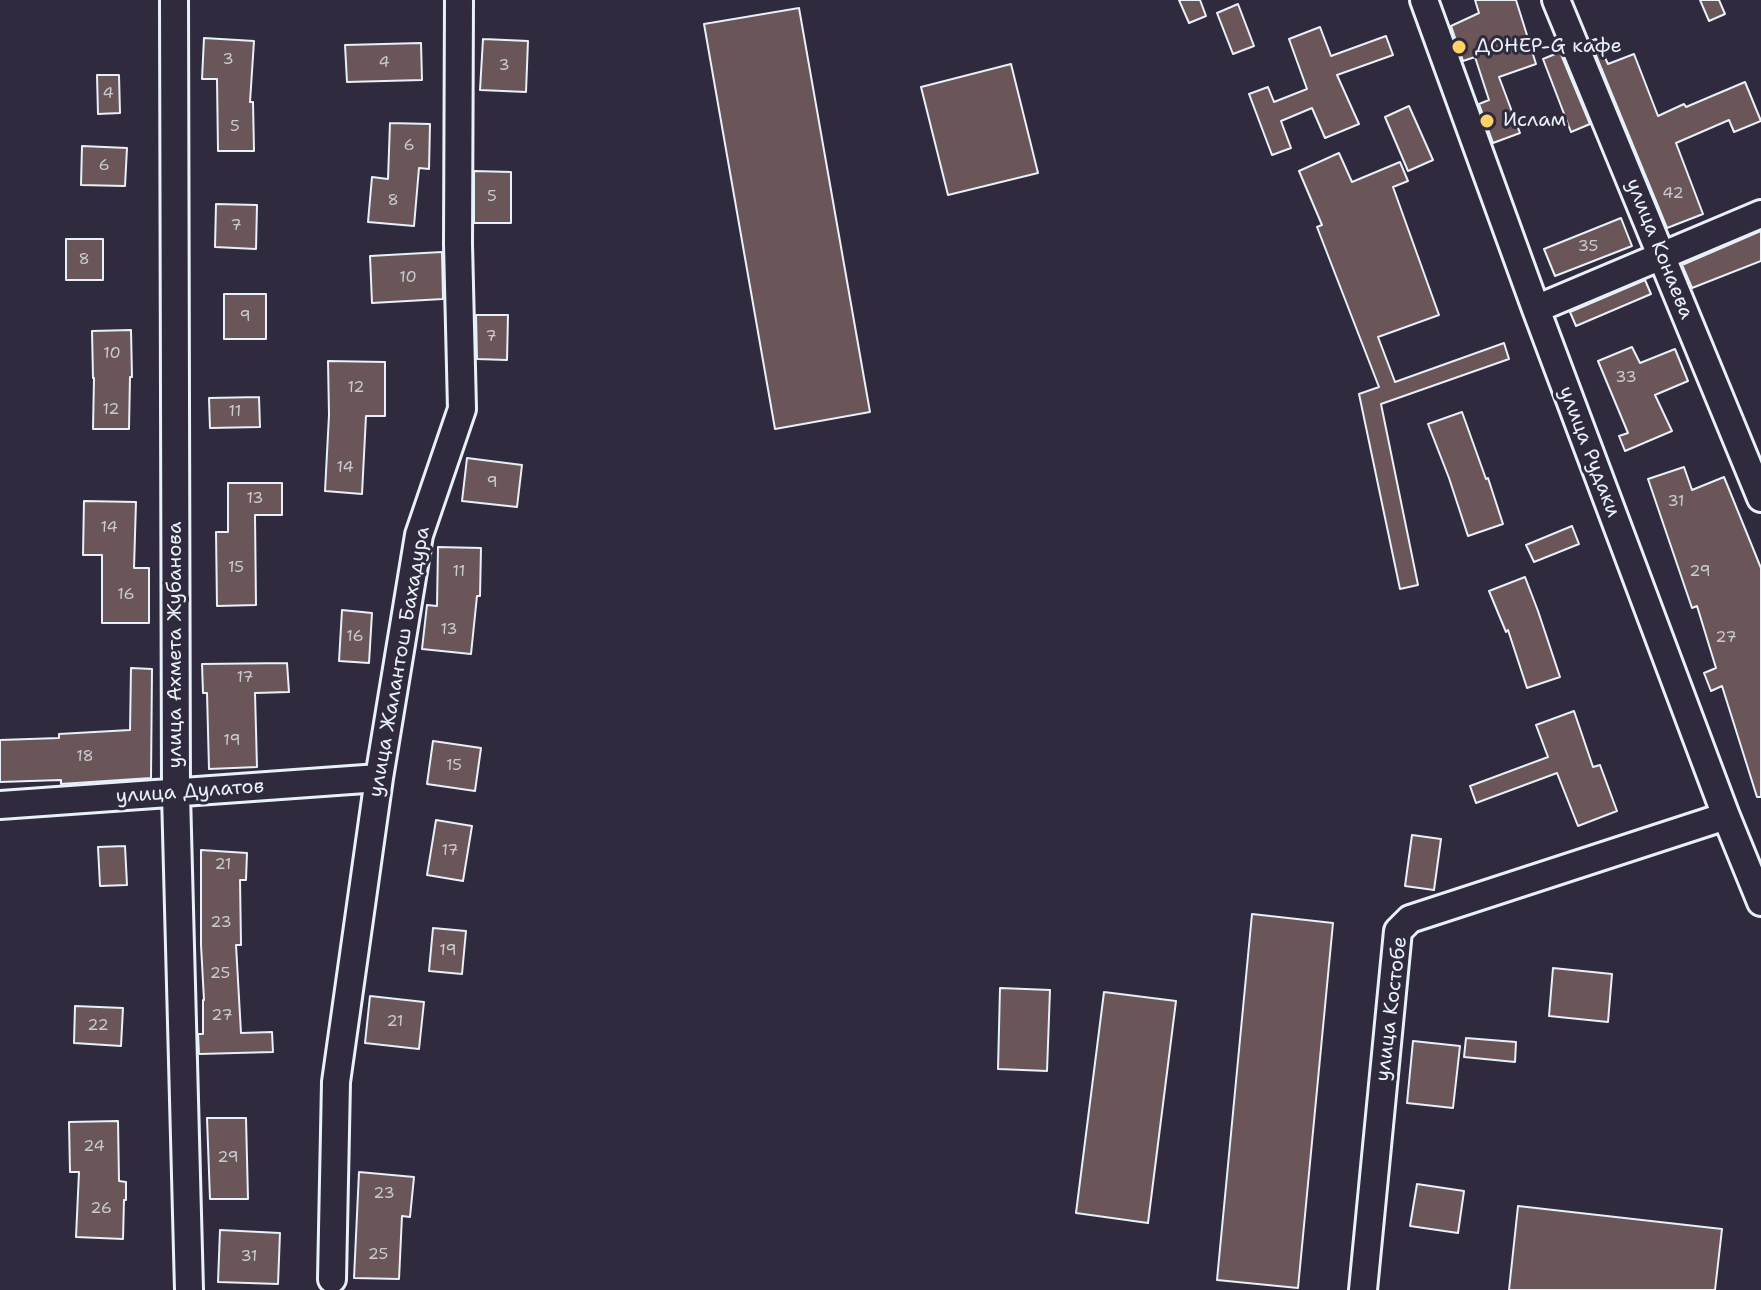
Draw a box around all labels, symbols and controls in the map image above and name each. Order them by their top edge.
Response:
place label: ДОНЕР-G кафе [1475,35,1622,59]
marker: ДОНЕР-G кафе [1450,38,1468,56]
house number: 3 [222,50,234,70]
house number: 4 [378,53,390,73]
house number: 3 [498,56,510,76]
house number: 4 [102,84,114,104]
place label: Ислам [1503,109,1566,133]
marker: Ислам [1478,112,1496,130]
house number: 5 [230,117,240,137]
house number: 6 [403,136,415,156]
house number: 6 [98,156,110,176]
street label: улица Конаева [1620,175,1698,323]
house number: 42 [1662,184,1684,204]
house number: 5 [487,187,497,207]
house number: 8 [387,191,399,211]
house number: 7 [230,216,242,236]
house number: 35 [1578,237,1598,257]
house number: 8 [78,250,90,270]
house number: 10 [399,268,417,288]
house number: 9 [239,307,251,327]
house number: 7 [485,327,497,347]
house number: 10 [103,344,121,364]
house number: 33 [1615,368,1637,388]
house number: 12 [347,378,365,398]
street label: улица Рудаки [1553,383,1625,521]
house number: 12 [102,400,120,420]
house number: 11 [229,402,241,422]
house number: 14 [336,458,354,478]
house number: 9 [486,473,498,493]
house number: 13 [246,489,264,509]
house number: 31 [1667,492,1685,512]
house number: 14 [100,518,118,538]
street label: улица Ахмета Жубанова [164,522,188,768]
street label: улица Жалантош Бахадура [364,525,436,799]
house number: 15 [228,558,244,578]
house number: 11 [453,562,465,582]
house number: 29 [1689,562,1711,582]
house number: 16 [117,585,135,605]
house number: 13 [440,620,458,640]
house number: 16 [346,627,364,647]
house number: 27 [1715,628,1737,648]
house number: 17 [236,668,254,688]
house number: 19 [223,731,241,751]
house number: 18 [76,747,94,767]
house number: 15 [446,756,462,776]
street label: улица Дулатов [115,775,265,809]
house number: 17 [441,841,459,861]
house number: 21 [214,855,232,875]
house number: 23 [210,913,232,933]
street label: улица Костобе [1371,935,1413,1083]
house number: 19 [439,941,457,961]
house number: 25 [210,964,230,984]
house number: 27 [211,1006,233,1026]
house number: 21 [386,1012,404,1032]
house number: 22 [87,1016,109,1036]
house number: 24 [83,1137,105,1157]
house number: 29 [217,1148,239,1168]
house number: 23 [373,1184,395,1204]
house number: 26 [90,1199,112,1219]
house number: 25 [368,1245,388,1265]
house number: 31 [240,1247,258,1267]

